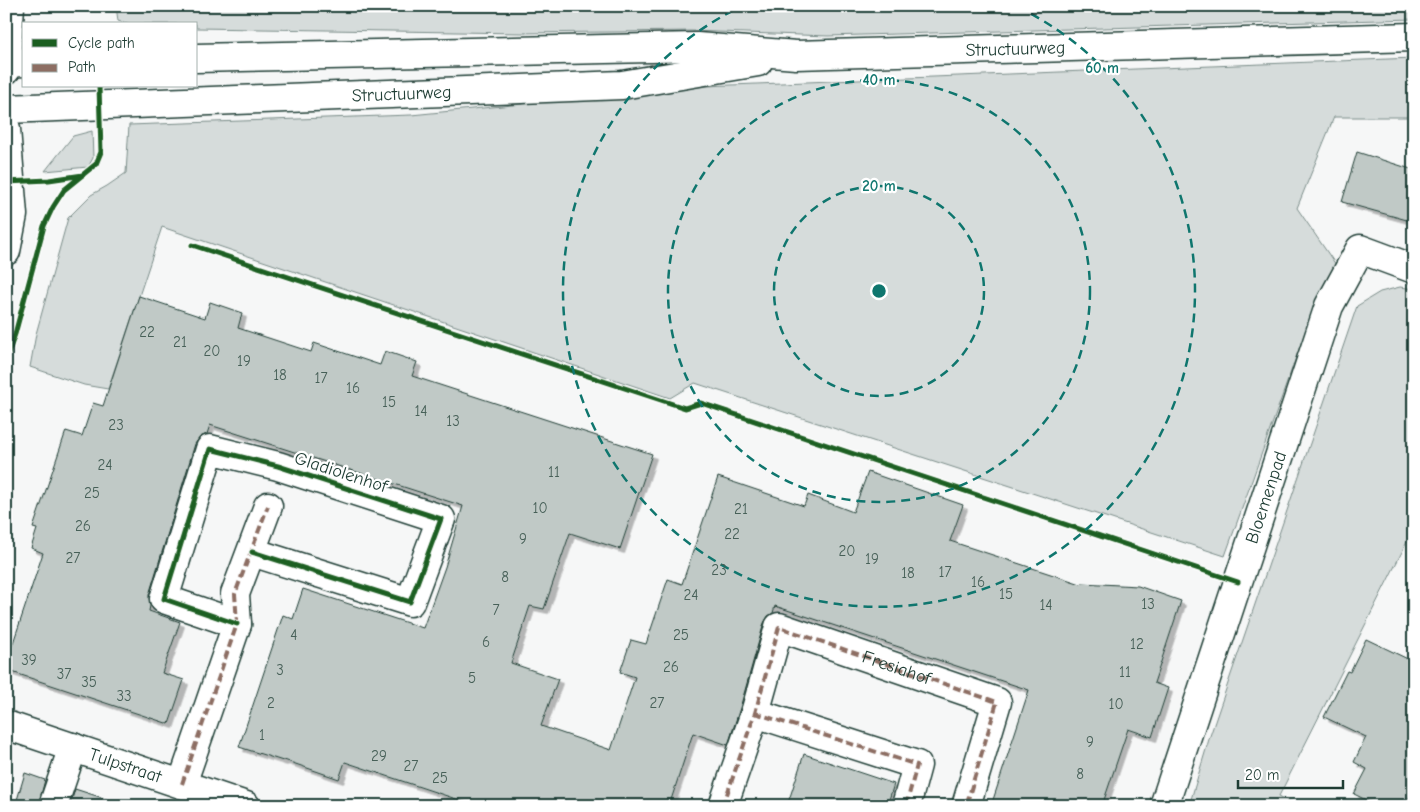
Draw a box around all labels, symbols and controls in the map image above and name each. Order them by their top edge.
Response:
legend [22,22,198,88]
text: Cycle path [68,34,135,52]
street label: Structuurweg [965,37,1066,61]
text: Path [68,58,96,76]
text: 60 m [1085,59,1119,77]
text: 40 m [863,71,896,89]
street label: Structuurweg [351,82,452,107]
text: 20 m [862,177,896,195]
centre of rings [870,282,888,300]
house number: 22 [139,323,155,341]
house number: 21 [173,333,187,351]
house number: 20 [204,342,220,360]
house number: 19 [237,352,251,370]
house number: 18 [273,366,287,384]
house number: 17 [314,369,328,387]
house number: 16 [346,379,360,397]
house number: 15 [382,393,396,411]
house number: 14 [414,402,428,420]
house number: 13 [446,412,460,430]
house number: 23 [108,416,124,434]
street label: Gladiolenhof [292,448,391,498]
street label: Bloemenpad [1241,449,1291,546]
house number: 24 [97,456,113,474]
house number: 11 [548,463,560,481]
house number: 25 [84,484,100,502]
house number: 10 [532,499,548,517]
house number: 21 [734,500,748,518]
house number: 26 [75,517,91,535]
house number: 22 [724,525,740,543]
house number: 9 [519,530,527,548]
house number: 20 [839,542,855,560]
house number: 27 [66,549,80,567]
house number: 19 [865,550,879,568]
house number: 23 [711,561,727,579]
house number: 17 [938,563,952,581]
house number: 18 [901,564,915,582]
house number: 8 [501,568,509,586]
house number: 16 [971,573,985,591]
house number: 15 [999,585,1013,603]
house number: 24 [683,586,699,604]
house number: 13 [1141,595,1155,613]
house number: 14 [1039,596,1053,614]
house number: 7 [492,601,500,619]
house number: 4 [290,626,298,644]
house number: 25 [673,626,689,644]
house number: 6 [482,633,490,651]
house number: 12 [1130,635,1144,653]
street label: Fresiahof [859,646,934,690]
house number: 39 [21,651,37,669]
house number: 26 [663,658,679,676]
house number: 3 [276,661,284,679]
house number: 11 [1119,663,1131,681]
house number: 37 [57,665,71,683]
house number: 5 [468,669,476,687]
house number: 35 [81,673,97,691]
house number: 33 [116,687,132,705]
house number: 2 [267,694,275,712]
house number: 27 [650,694,664,712]
house number: 10 [1108,695,1124,713]
house number: 1 [259,726,265,744]
house number: 9 [1086,733,1094,751]
street label: Tulpstraat [86,744,165,788]
house number: 29 [371,747,387,765]
house number: 27 [404,757,418,775]
scale bar [1238,757,1342,789]
house number: 8 [1076,765,1084,783]
text: 20 m [1245,766,1279,784]
house number: 25 [432,769,448,787]

